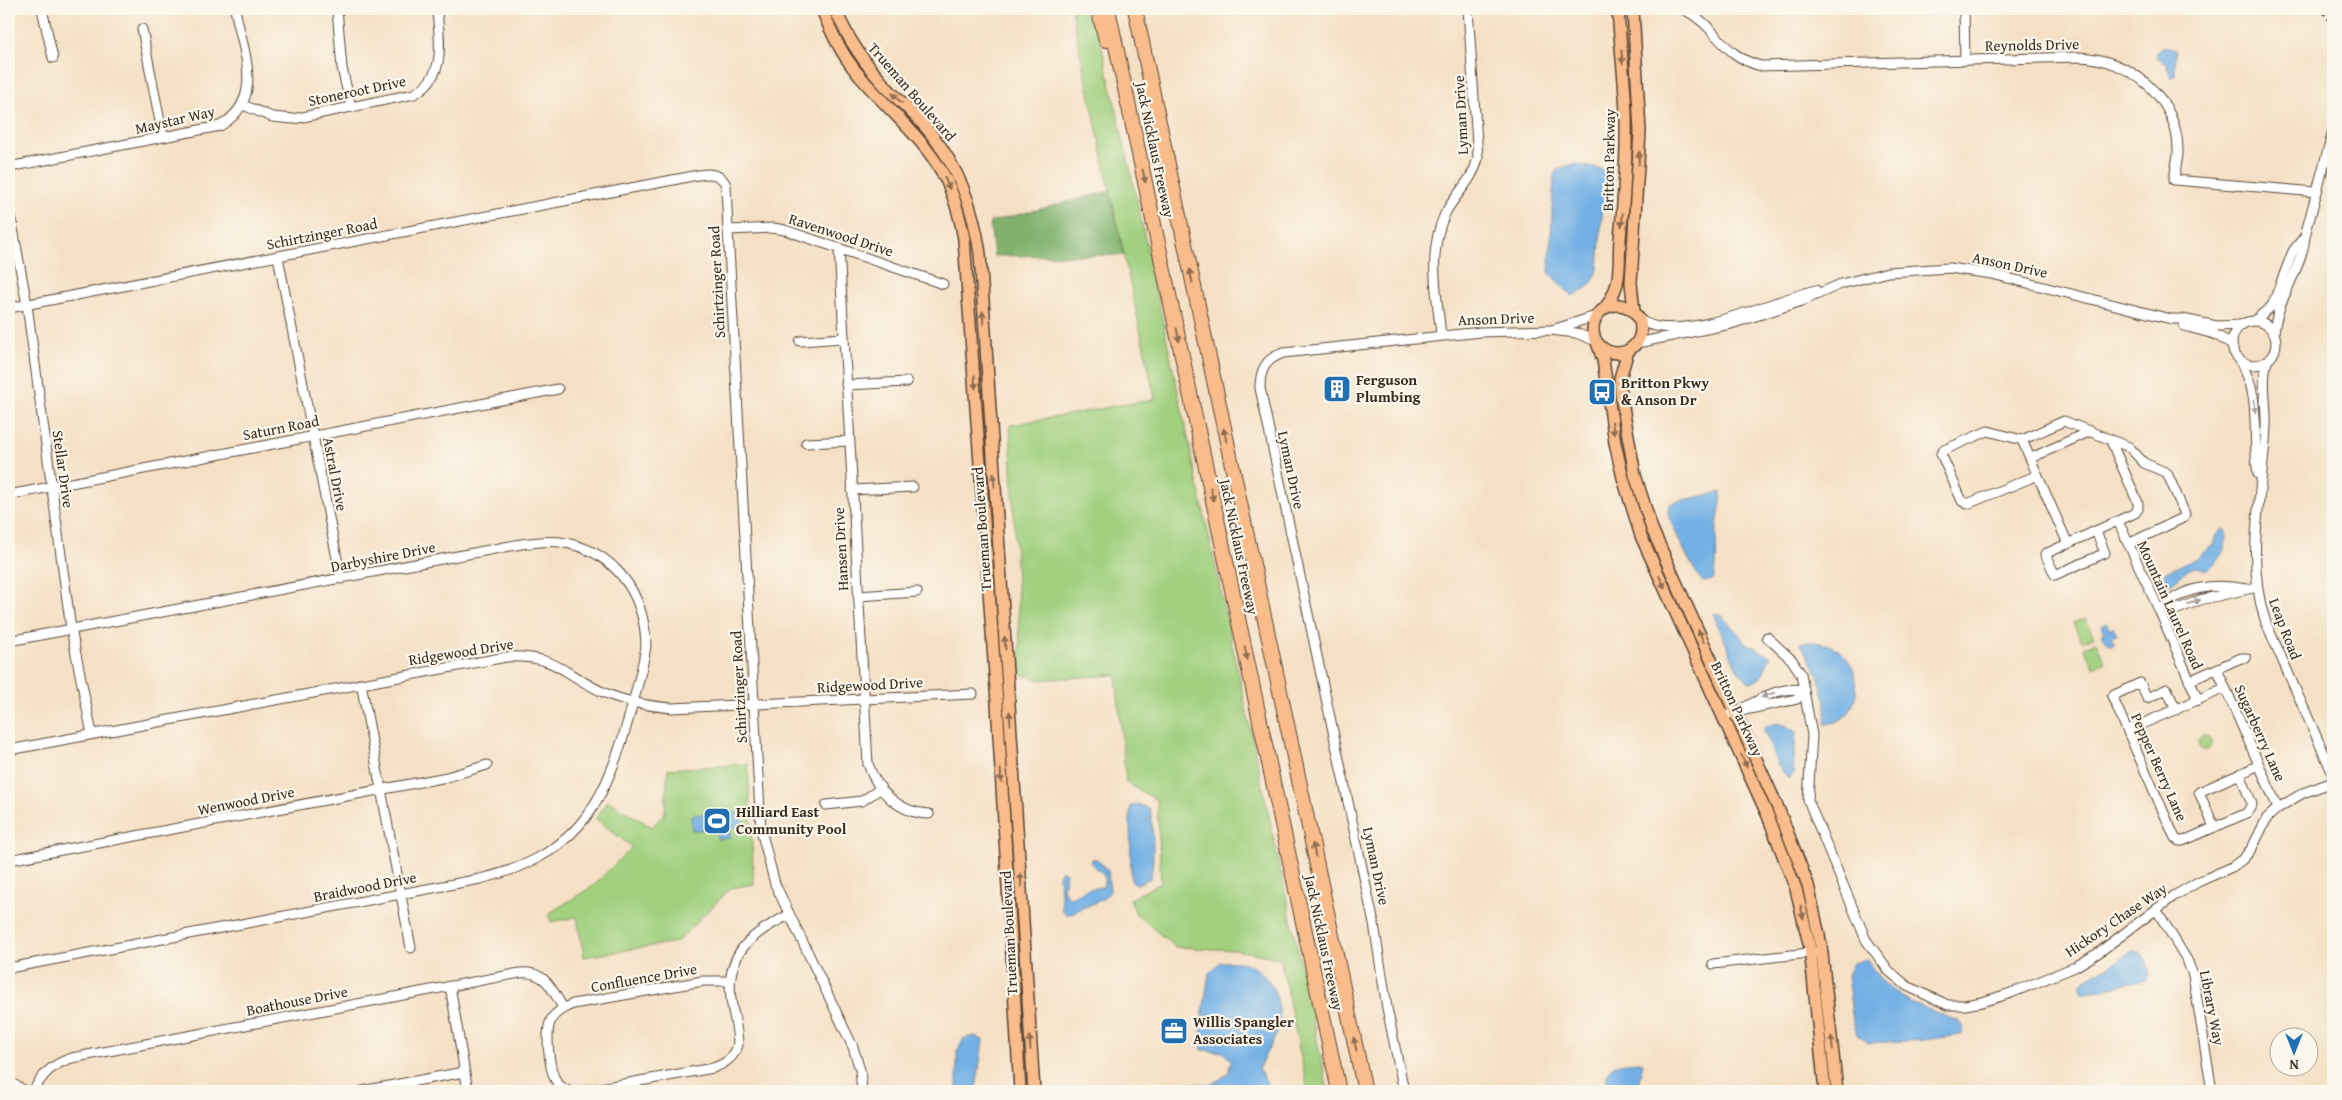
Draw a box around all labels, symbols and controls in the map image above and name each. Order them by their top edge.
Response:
street label: Reynolds Drive [1985,33,2079,56]
street label: Trueman Boulevard [864,38,961,146]
one-way arrow [1618,50,1626,66]
street label: Stoneroot Drive [306,70,408,111]
street label: Lyman Drive [1448,75,1473,155]
street label: Jack Nicklaus Freeway [1130,78,1180,220]
one-way arrow [891,93,903,105]
street label: Maystar Way [133,100,217,139]
street label: Britton Parkway [1597,108,1620,212]
one-way arrow [1635,150,1643,166]
one-way arrow [1140,169,1148,184]
one-way arrow [944,176,952,190]
street label: Ravenwood Drive [786,208,896,261]
street label: Schirtzinger Road [265,212,379,255]
one-way arrow [1618,212,1626,228]
street label: Schirtzinger Road [703,225,730,339]
street label: Anson Drive [1970,246,2050,283]
one-way arrow [1187,267,1195,283]
street label: Anson Drive [1457,307,1535,330]
one-way arrow [979,310,987,326]
one-way arrow [1174,328,1182,343]
place label: Ferguson Plumbing [1356,369,1421,407]
place label: Britton Pkwy & Anson Dr [1621,372,1709,410]
one-way arrow [971,374,979,390]
building icon: Ferguson Plumbing [1322,374,1352,404]
bus stop icon: Britton Pkwy & Anson Dr [1587,377,1617,407]
one-way arrow [2252,399,2260,415]
street label: Saturn Road [241,410,321,445]
one-way arrow [1609,420,1617,436]
one-way arrow [1221,427,1229,442]
street label: Stellar Drive [48,429,79,509]
street label: Lyman Drive [1273,429,1310,511]
street label: Astral Drive [318,435,353,513]
street label: Trueman Boulevard [967,466,996,592]
one-way arrow [989,472,997,488]
street label: Jack Nicklaus Freeway [1214,475,1264,617]
one-way arrow [1208,487,1216,502]
street label: Hansen Drive [828,507,853,591]
street label: Darbyshire Drive [329,536,437,577]
street label: Mountain Laurel Road [2133,537,2208,673]
one-way arrow [1658,575,1666,589]
street label: Leap Road [2264,595,2307,663]
one-way arrow [2187,598,2202,605]
one-way arrow [1696,629,1704,643]
street label: Schirtzinger Road [725,630,752,744]
street label: Ridgewood Drive [407,633,515,670]
one-way arrow [1001,634,1009,650]
one-way arrow [1242,646,1250,662]
street label: Britton Parkway [1706,658,1769,760]
street label: Ridgewood Drive [816,671,923,698]
street label: Sugarberry Lane [2230,681,2291,785]
one-way arrow [1760,691,1775,699]
street label: Pepper Berry Lane [2126,709,2193,824]
one-way arrow [1006,710,1014,726]
one-way arrow [1740,754,1748,768]
one-way arrow [997,768,1005,784]
street label: Wenwood Drive [196,781,296,820]
place label: Hilliard East Community Pool [736,801,847,839]
sports icon: Hilliard East Community Pool [702,806,732,836]
street label: Lyman Drive [1358,825,1395,907]
one-way arrow [1309,842,1317,858]
street label: Braidwood Drive [312,866,418,907]
street label: Trueman Boulevard [995,870,1022,996]
street label: Jack Nicklaus Freeway [1299,871,1349,1013]
one-way arrow [1016,872,1024,888]
street label: Hickory Chase Way [2060,877,2171,962]
one-way arrow [1798,905,1806,920]
street label: Confluence Drive [589,958,699,997]
street label: Library Way [2195,969,2230,1048]
street label: Boathouse Drive [245,980,349,1021]
place label: Willis Spangler Associates [1193,1011,1294,1049]
office icon: Willis Spangler Associates [1159,1016,1189,1046]
north arrow [2270,1028,2320,1078]
one-way arrow [1026,1034,1034,1050]
one-way arrow [1828,1034,1836,1050]
one-way arrow [1350,1035,1358,1051]
text: N [2289,1055,2299,1075]

